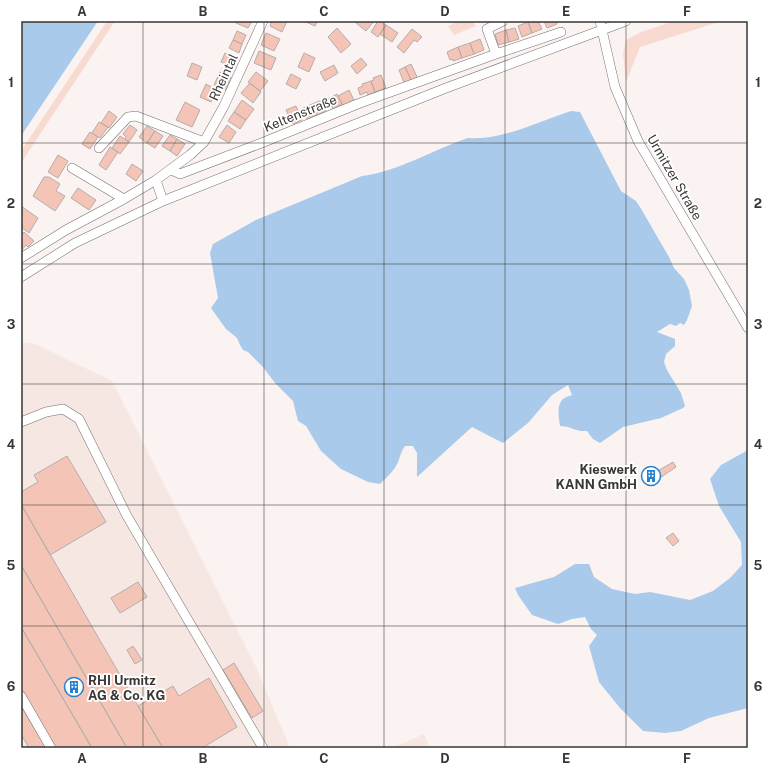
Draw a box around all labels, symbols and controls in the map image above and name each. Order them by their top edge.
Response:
text: A [77,4,87,19]
text: B [199,4,208,19]
text: C [319,4,329,19]
text: D [440,4,450,19]
text: E [562,4,570,19]
text: F [683,4,691,19]
street label: Rheintal [206,51,241,103]
text: 1 [8,75,14,90]
text: 1 [755,75,761,90]
street label: Keltenstraße [261,92,339,135]
street label: Urmitzer Straße [644,132,705,223]
text: 2 [7,196,15,211]
text: 2 [754,196,762,211]
text: 3 [7,317,16,332]
text: 3 [754,317,763,332]
text: 4 [7,437,16,452]
text: 4 [754,437,763,452]
place label: Kieswerk KANN GmbH [556,462,637,492]
building icon: Kieswerk KANN GmbH [640,465,662,487]
text: 5 [7,558,16,573]
text: 5 [754,558,763,573]
place label: RHI Urmitz AG & Co. KG [88,673,165,703]
building icon: RHI Urmitz AG & Co. KG [63,676,85,698]
text: 6 [7,679,16,694]
text: 6 [754,679,763,694]
text: A [77,751,87,766]
text: B [199,751,208,766]
text: C [319,751,329,766]
text: D [440,751,450,766]
text: E [562,751,570,766]
text: F [683,751,691,766]

